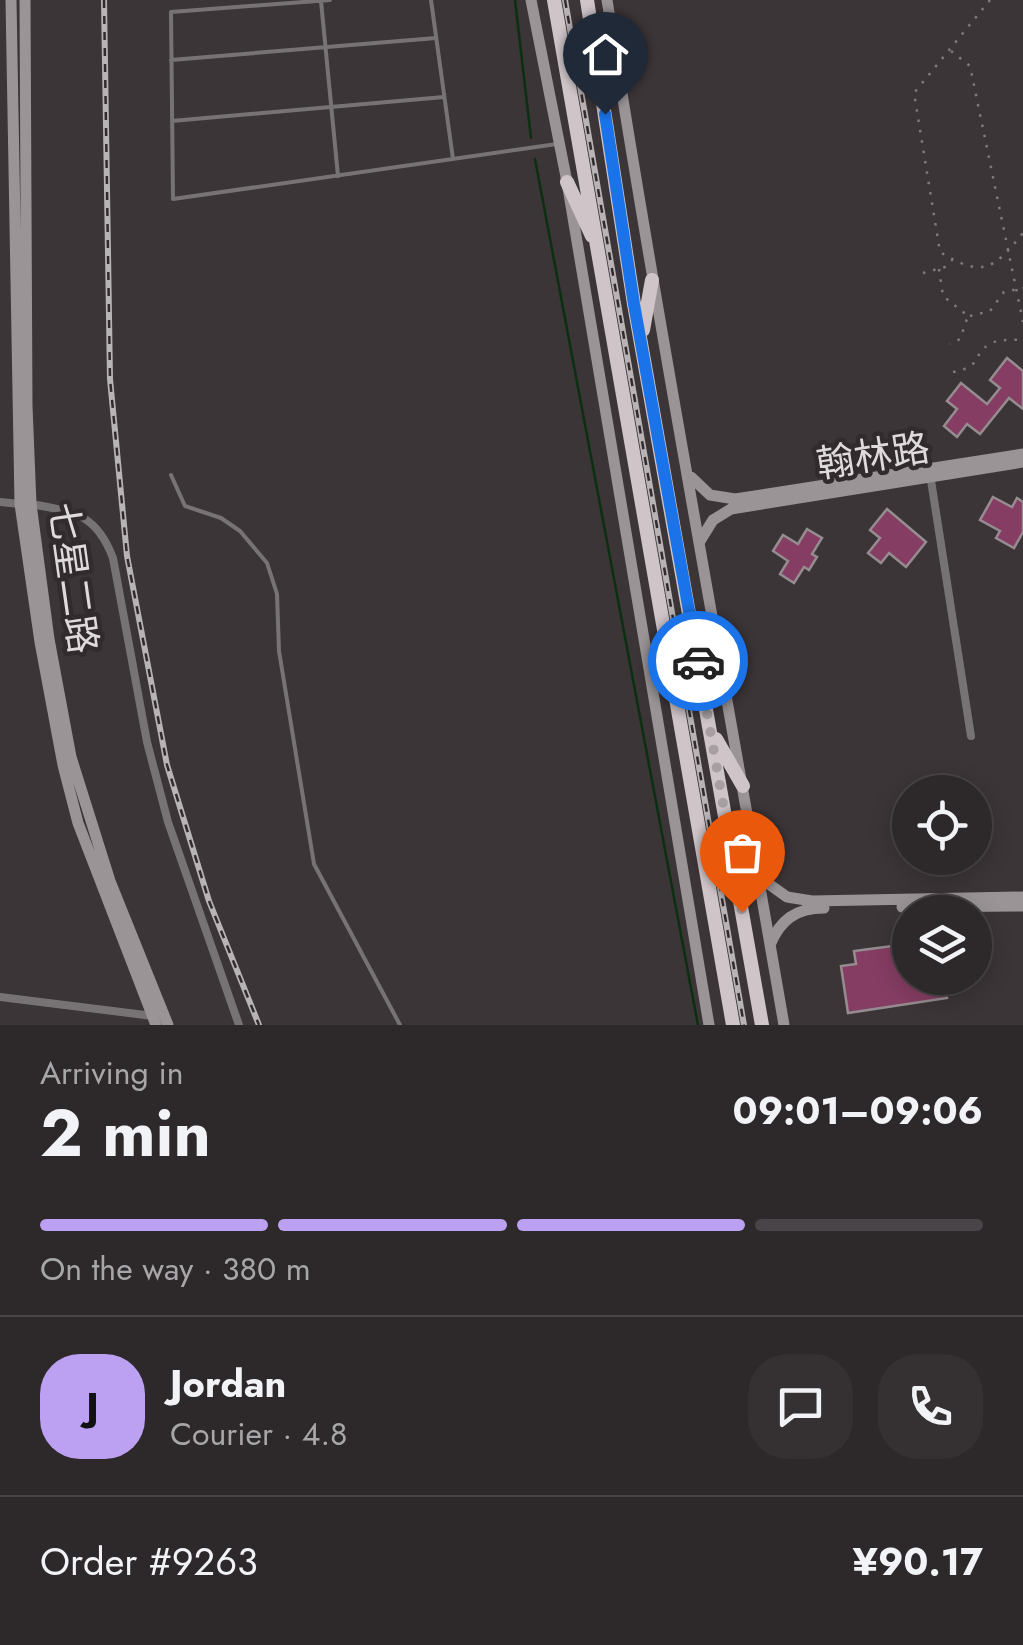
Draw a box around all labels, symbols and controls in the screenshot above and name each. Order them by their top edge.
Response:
pin [563,12,648,115]
icon: home [578,27,633,82]
street label: 翰林路 [812,419,934,492]
street label: 七星二路 [36,499,111,657]
courier [648,611,748,711]
icon: car [671,634,726,689]
map controls [892,775,992,995]
button: locate [892,775,992,875]
pin [700,810,785,913]
icon: bag [715,825,770,880]
button: layers [892,895,992,995]
text: Arriving in [40,1050,184,1096]
text: 09:01–09:06 [733,1083,983,1138]
text: 2 min [40,1086,211,1180]
text: On the way · 380 m [40,1246,311,1292]
button: chat [748,1354,853,1459]
button: phone [878,1354,983,1459]
text: Jordan [170,1356,286,1411]
text: J [86,1379,99,1434]
text: Courier · 4.8 [170,1411,347,1457]
text: Order #9263 [40,1534,258,1589]
text: ¥90.17 [853,1534,983,1589]

